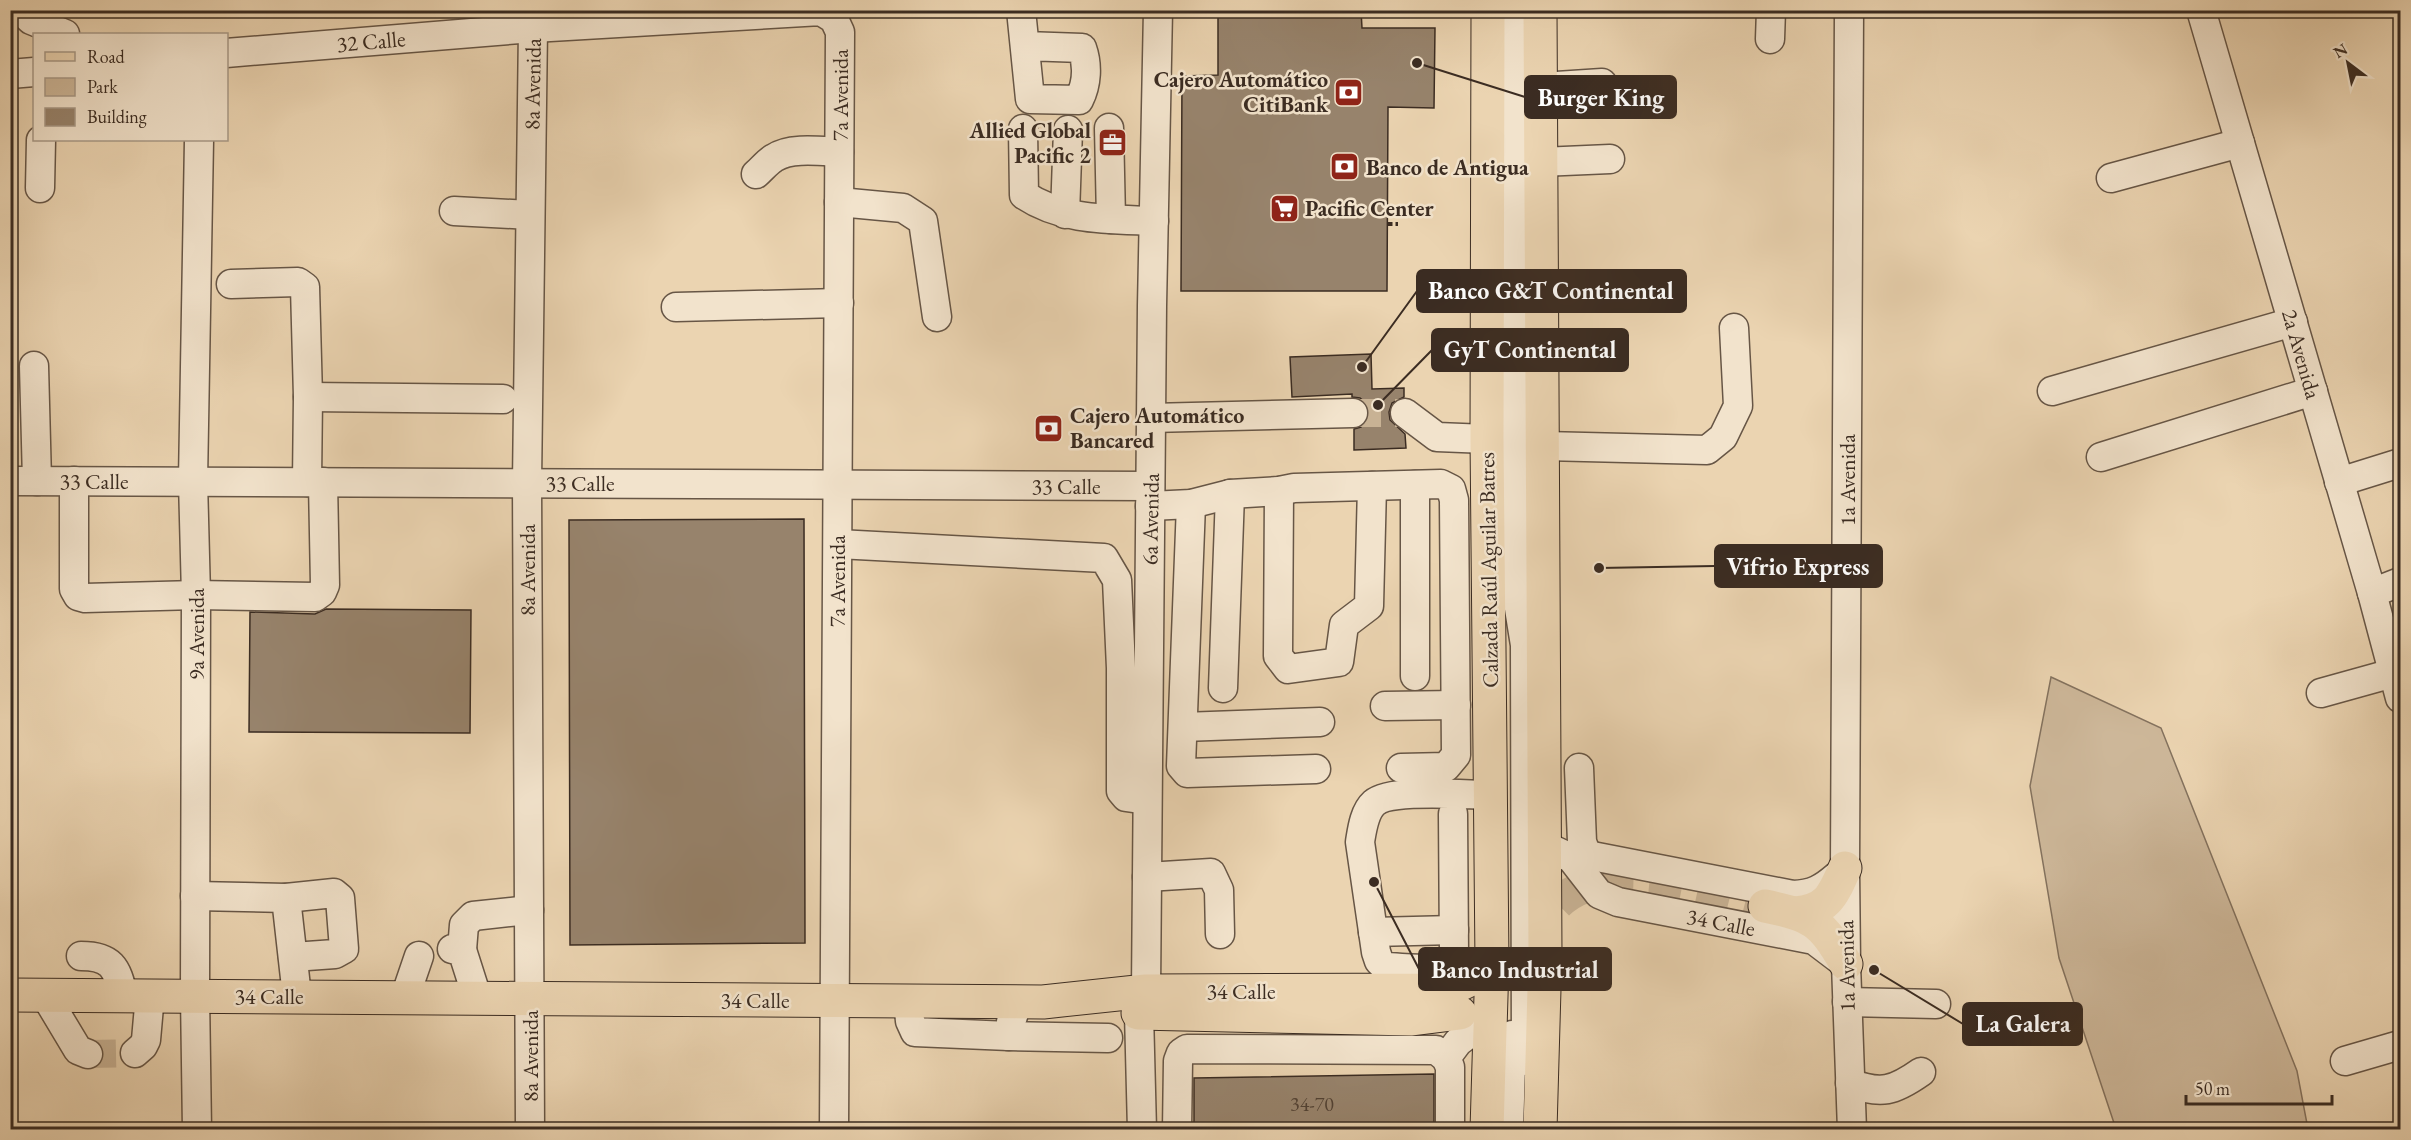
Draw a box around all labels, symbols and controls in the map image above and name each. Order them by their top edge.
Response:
street label: 32 Calle [335,24,407,59]
legend [33,33,228,141]
north arrow [2318,33,2378,93]
street label: 8a Avenida [517,38,548,130]
text: N [2329,38,2351,63]
text: Road [87,45,126,68]
street label: 7a Avenida [826,49,855,141]
place label: Cajero Automático CitiBank [1154,65,1329,119]
text: Park [87,75,118,98]
bank icon: Cajero Automático CitiBank [1333,76,1365,108]
callout: Burger King [1525,76,1676,118]
text: Burger King [1538,82,1665,114]
text: Building [87,105,147,128]
place label: Allied Global Pacific 2 [969,116,1091,170]
office icon: Allied Global Pacific 2 [1096,127,1128,159]
bank icon: Banco de Antigua [1329,151,1361,183]
place label: Banco de Antigua [1366,153,1529,182]
supermarket icon: Pacific Center [1268,192,1300,224]
place label: Pacific Center [1305,194,1435,223]
callout: Banco G&T Continental [1417,270,1686,312]
text: Banco G&T Continental [1428,275,1674,306]
street label: 2a Avenida [2275,306,2328,403]
callout: GyT Continental [1432,329,1628,371]
text: GyT Continental [1444,334,1616,366]
place label: Cajero Automático Bancared [1070,401,1244,455]
bank icon: Cajero Automático Bancared [1033,412,1065,444]
street label: 1a Avenida [1833,434,1862,526]
street label: Calzada Raúl Aguilar Batres [1472,452,1505,688]
street label: 33 Calle [59,467,129,496]
street label: 33 Calle [545,469,615,498]
street label: 33 Calle [1031,472,1101,501]
street label: 6a Avenida [1135,473,1166,565]
street label: 8a Avenida [513,524,542,616]
street label: 7a Avenida [823,535,852,627]
callout: Vifrio Express [1715,545,1882,587]
text: Vifrio Express [1727,551,1869,582]
street label: 9a Avenida [182,588,211,680]
street label: 34 Calle [1684,902,1758,943]
street label: 1a Avenida [1831,920,1862,1012]
callout: Banco Industrial [1419,948,1611,990]
text: Banco Industrial [1431,954,1599,985]
street label: 34 Calle [1206,977,1276,1006]
street label: 34 Calle [234,982,304,1011]
street label: 34 Calle [720,986,790,1015]
callout: La Galera [1963,1003,2082,1045]
text: La Galera [1976,1008,2071,1039]
street label: 8a Avenida [516,1010,545,1102]
scale bar [2186,1068,2332,1106]
text: 50 m [2195,1077,2230,1100]
house number: 34-70 [1290,1091,1334,1117]

